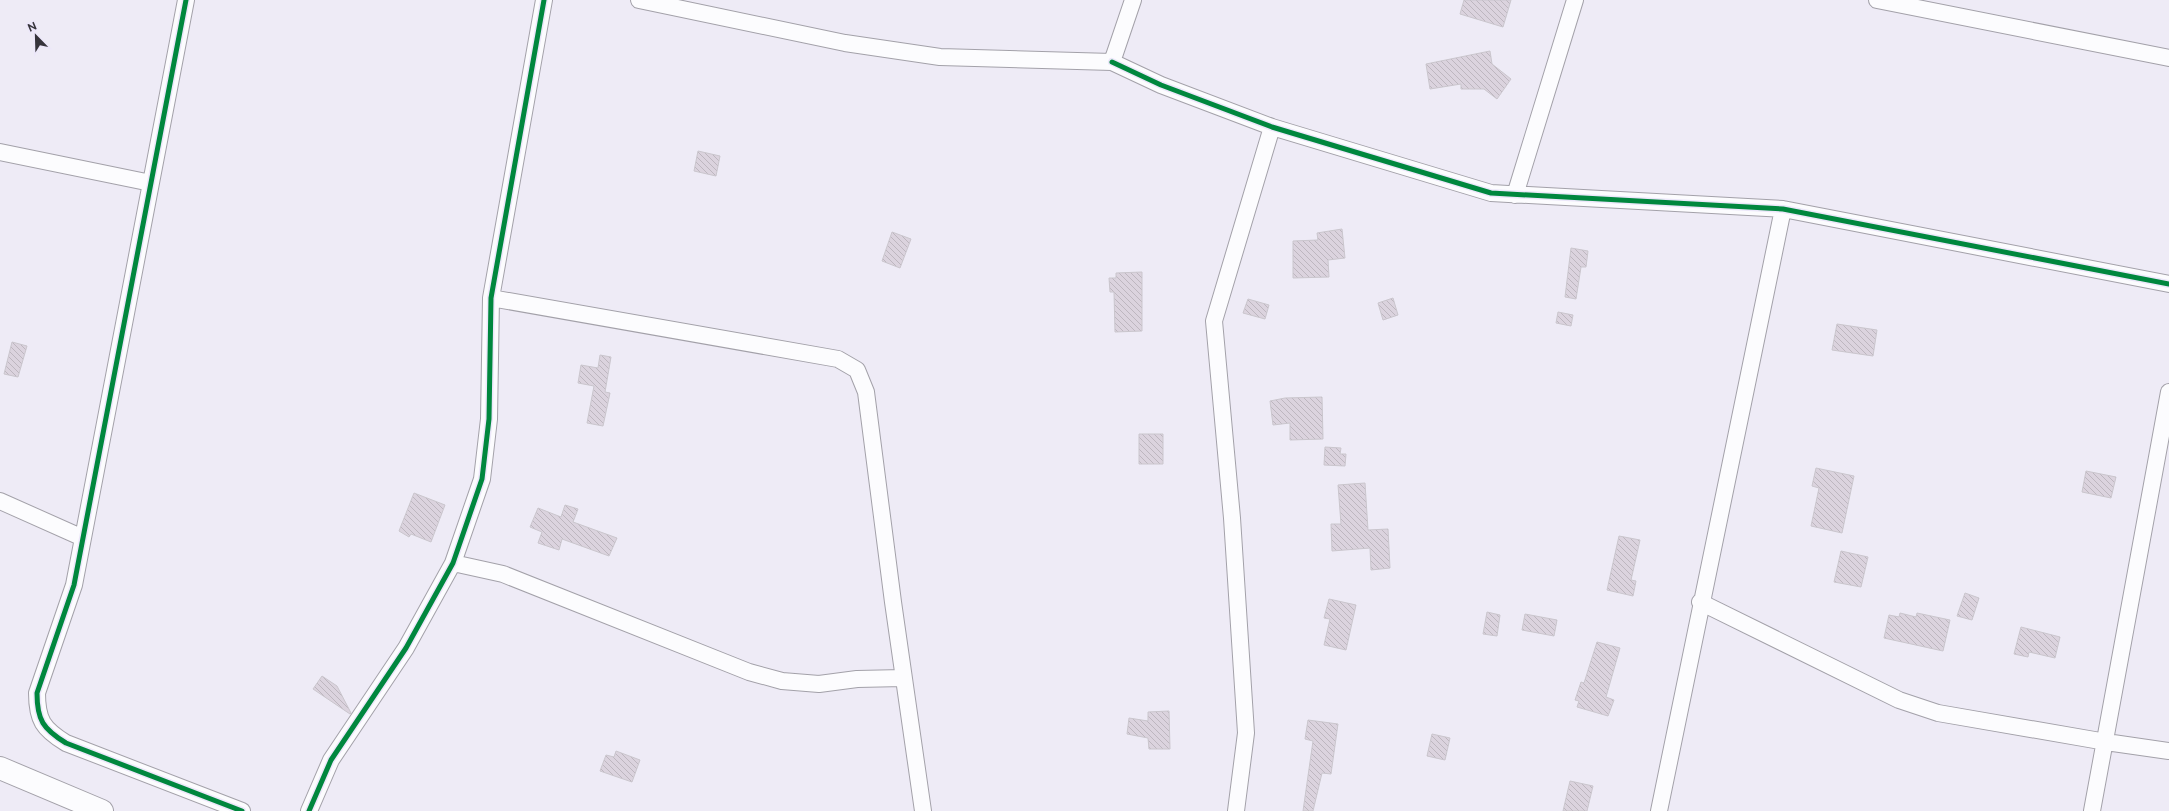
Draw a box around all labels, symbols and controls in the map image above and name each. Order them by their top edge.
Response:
north arrow [16,16,56,56]
text: N [26,20,39,35]

